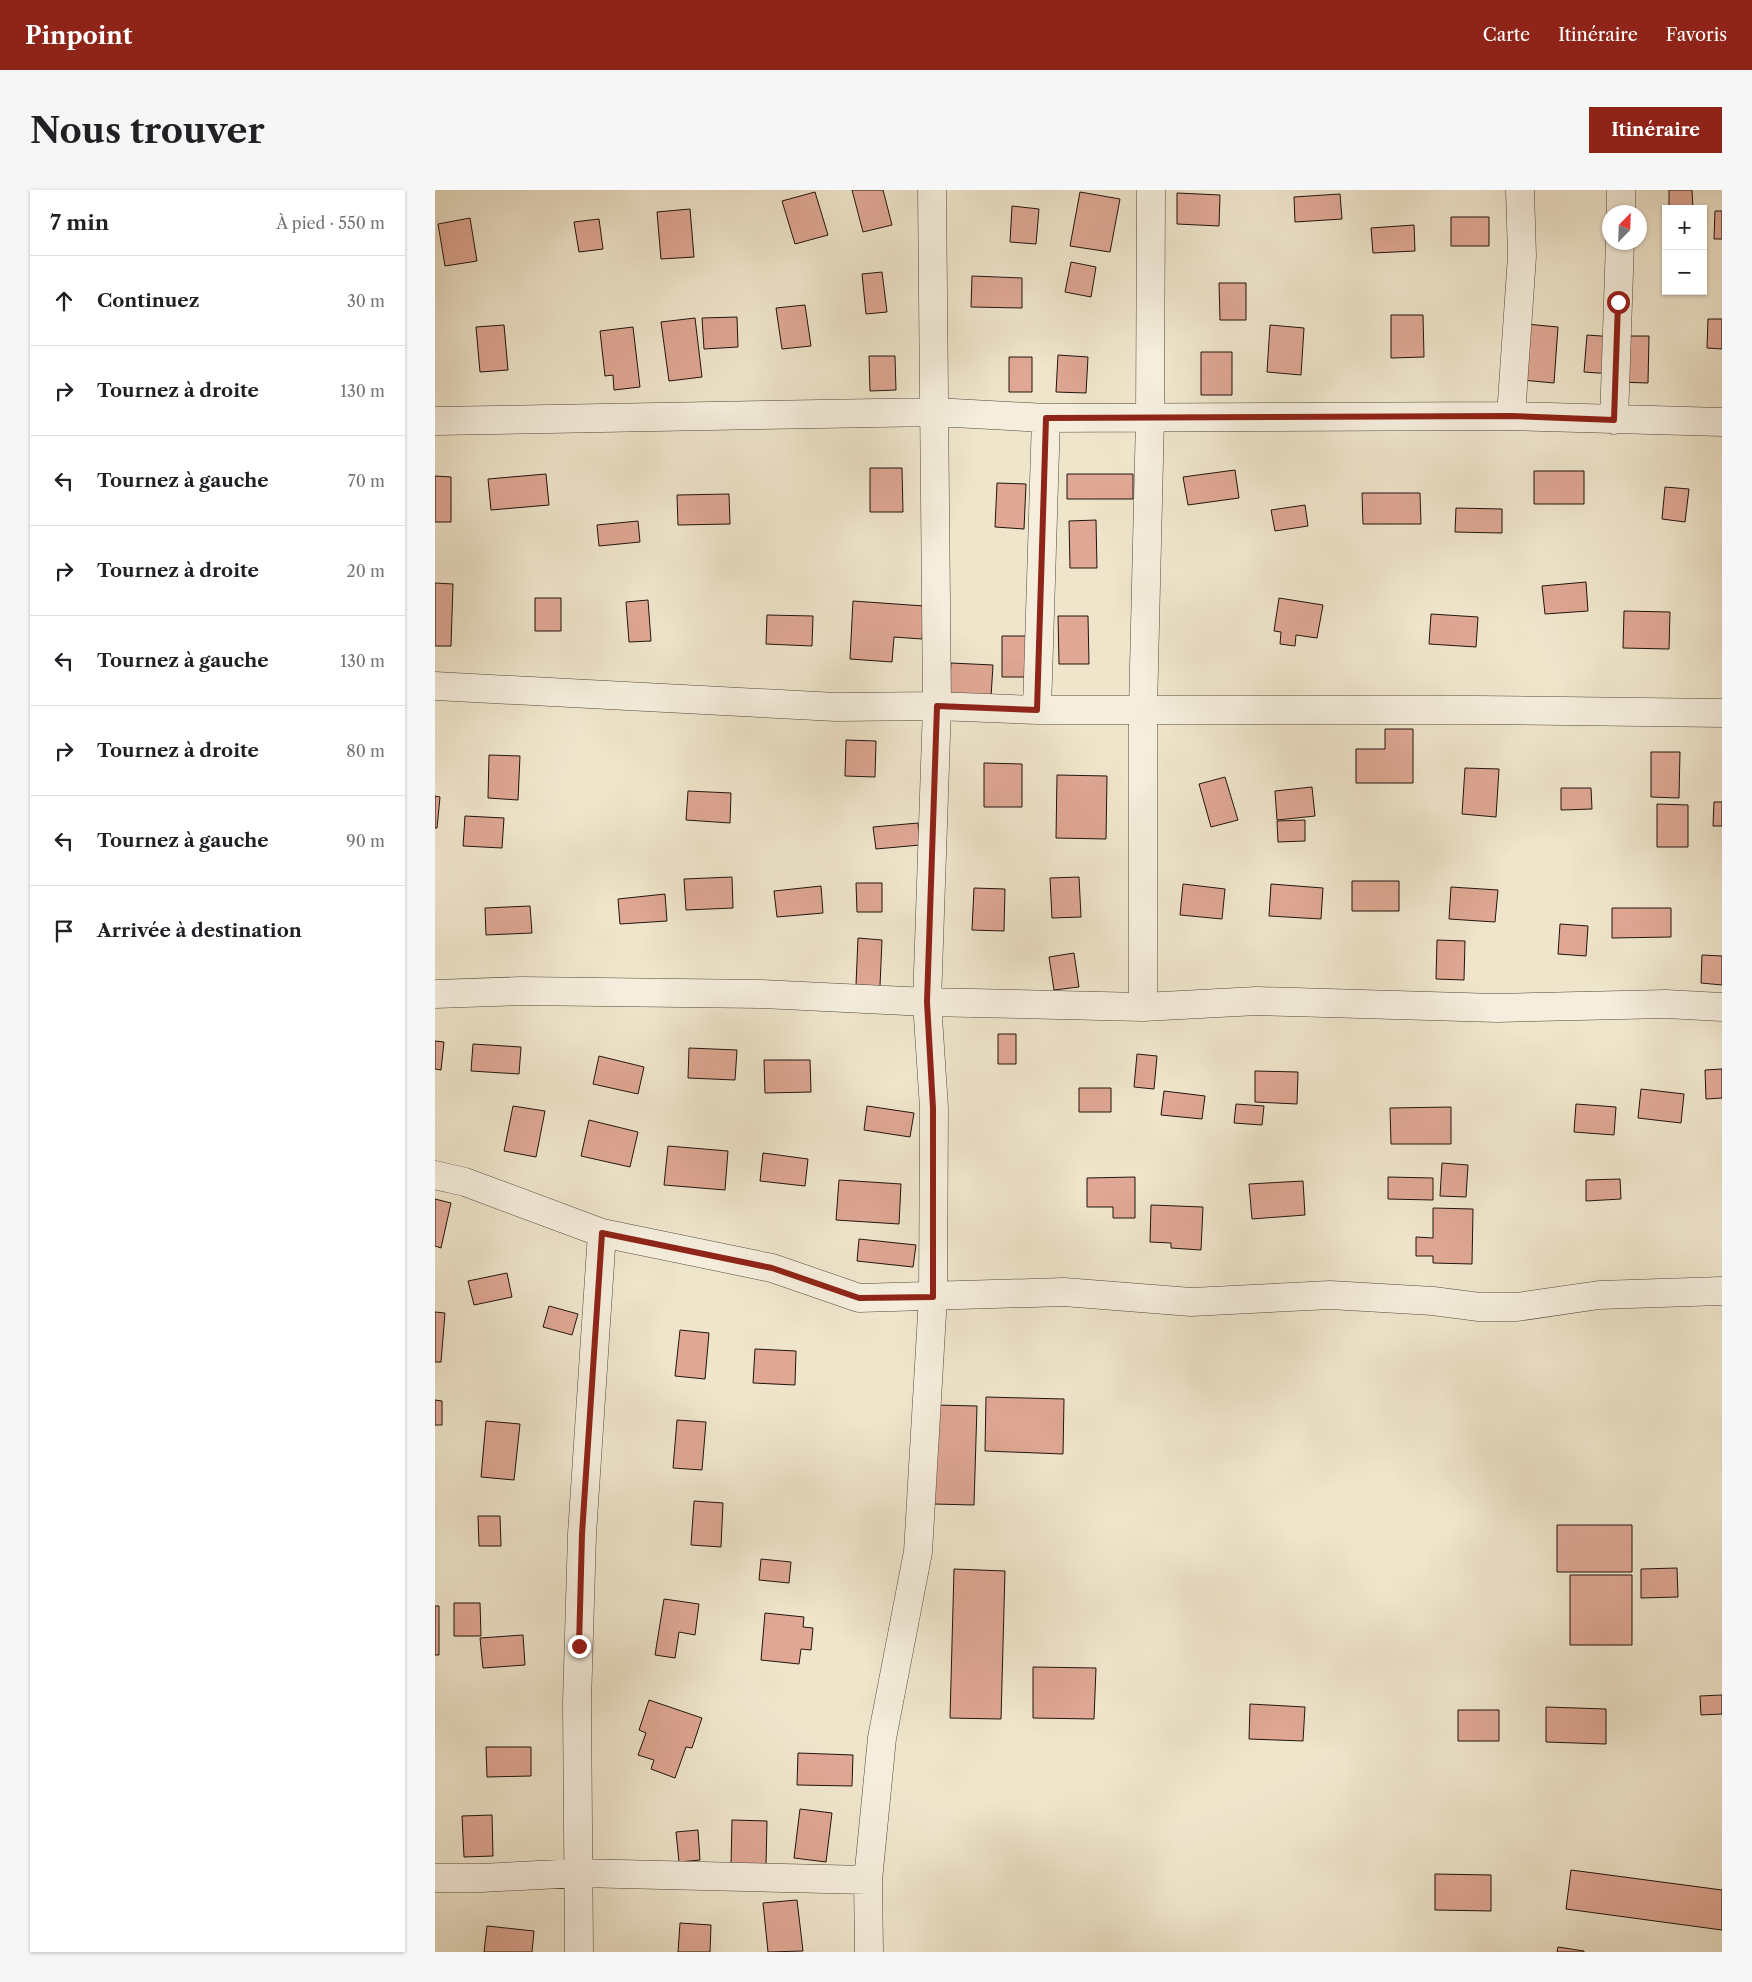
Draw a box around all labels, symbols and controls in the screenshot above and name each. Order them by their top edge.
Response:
text: Pinpoint [25,21,132,50]
text: Carte [1483,24,1530,46]
text: Itinéraire [1558,24,1638,46]
text: Favoris [1666,24,1727,46]
button: Itinéraire [1589,107,1722,153]
text: Nous trouver [30,109,265,152]
north arrow [1602,205,1647,250]
map controls [1662,205,1707,295]
button: + [1662,205,1707,250]
text: 7 min [50,210,109,235]
text: À pied · 550 m [276,213,385,233]
button: − [1662,250,1707,295]
icon: ahead [50,287,78,315]
text: Continuez [97,289,199,312]
text: 30 m [347,291,385,311]
route start [1607,291,1630,314]
icon: right [50,377,78,405]
text: Tournez à droite [97,379,259,402]
text: 130 m [340,381,385,401]
icon: left [50,467,78,495]
text: Tournez à gauche [97,469,269,492]
text: 70 m [348,471,385,491]
icon: right [50,557,78,585]
text: Tournez à droite [97,559,259,582]
text: 20 m [346,561,385,581]
icon: left [50,647,78,675]
text: Tournez à gauche [97,649,269,672]
text: 130 m [340,651,385,671]
icon: right [50,737,78,765]
text: Tournez à droite [97,739,259,762]
text: 80 m [346,741,385,761]
icon: left [50,827,78,855]
text: Tournez à gauche [97,829,269,852]
text: 90 m [346,831,385,851]
icon: arrive [50,917,78,945]
text: Arrivée à destination [97,919,302,942]
route end [568,1635,591,1658]

